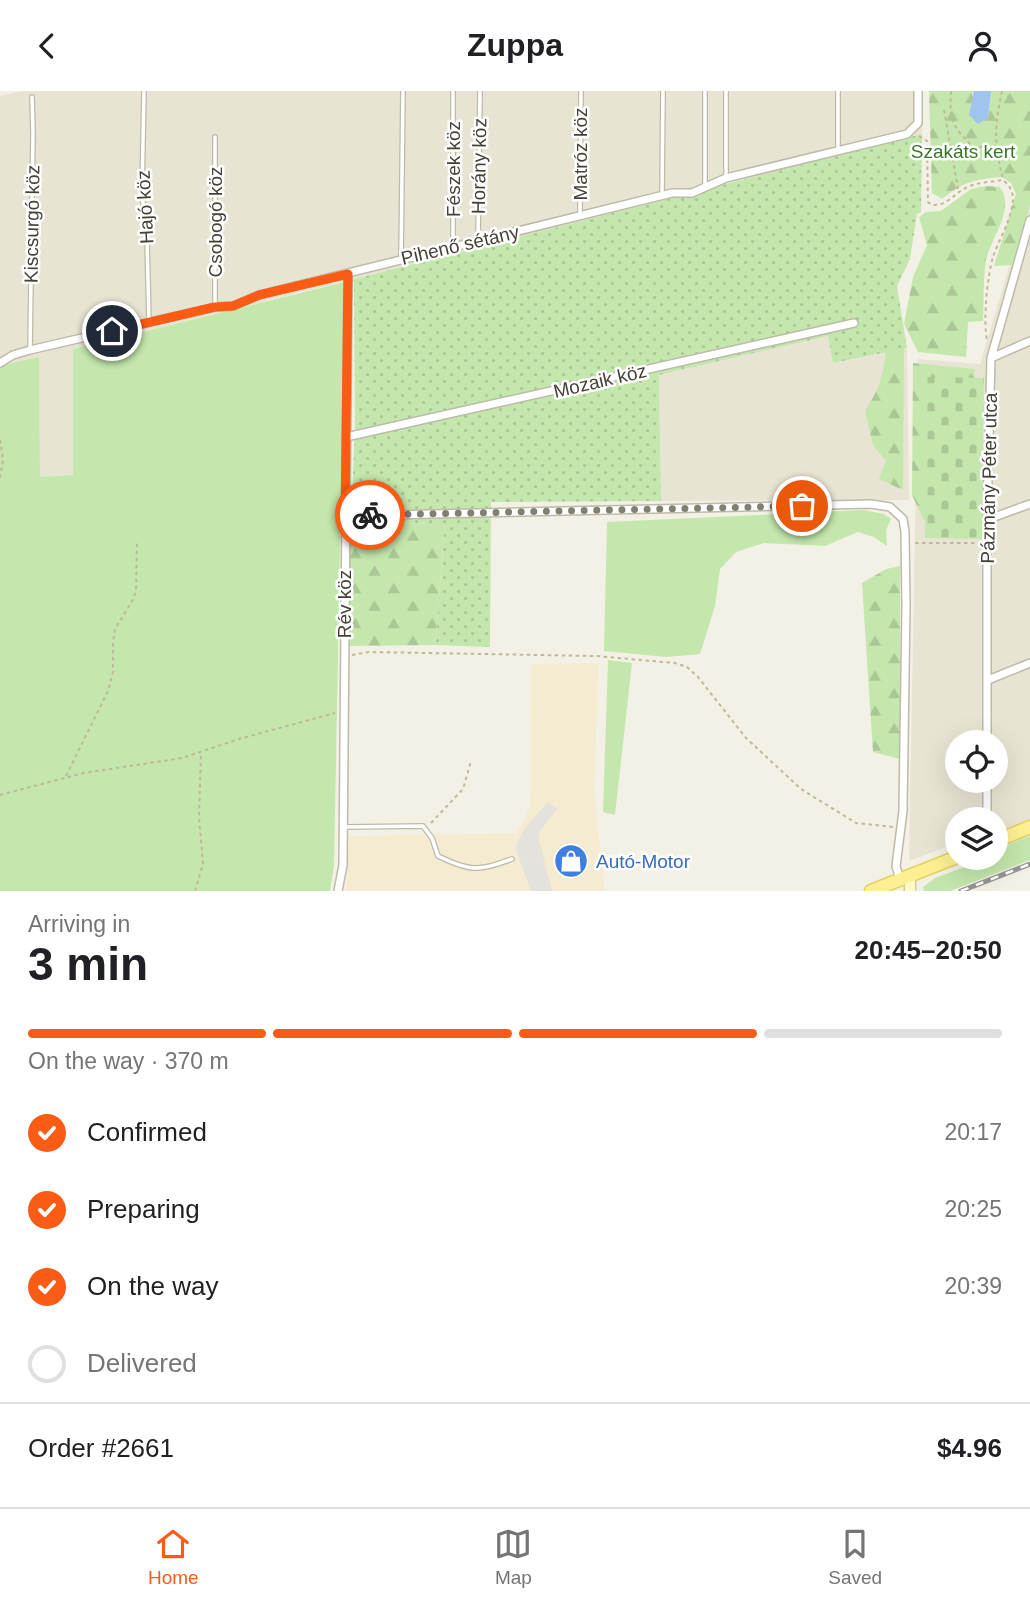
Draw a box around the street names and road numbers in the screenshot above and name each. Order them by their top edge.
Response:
street label: Matróz köz [570,108,591,200]
street label: Horány köz [468,118,490,214]
street label: Fészek köz [443,121,464,217]
street label: Kiscsurgó köz [20,165,44,283]
street label: Csobogó köz [205,167,226,277]
street label: Hajó köz [133,170,157,244]
street label: Pihenő sétány [399,221,522,269]
street label: Mozaik köz [551,360,649,402]
street label: Pázmány Péter utca [977,392,1001,564]
street label: Rév köz [334,570,355,638]

